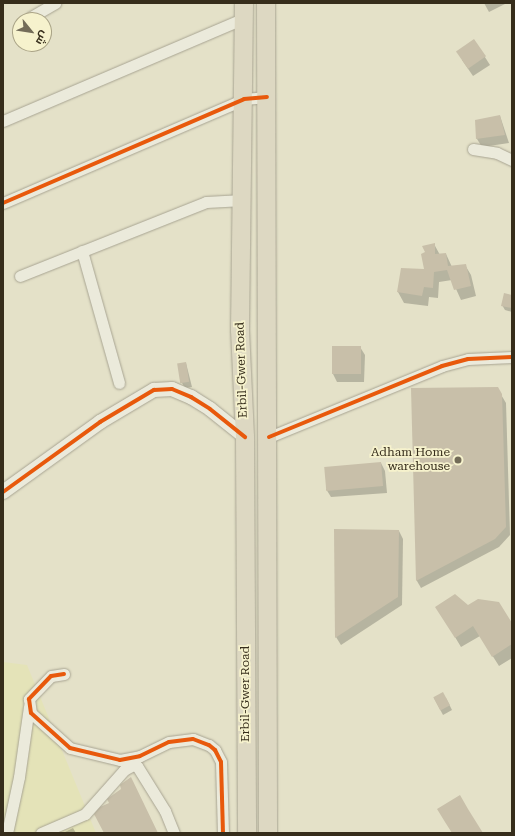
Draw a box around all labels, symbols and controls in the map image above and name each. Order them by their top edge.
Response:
north arrow [12,12,52,52]
text: ش [33,28,51,47]
street label: Erbil-Gwer Road [233,322,251,418]
place label: Adham Home warehouse [371,446,450,474]
marker: Adham Home warehouse [453,455,463,465]
street label: Erbil-Gwer Road [239,646,253,742]

